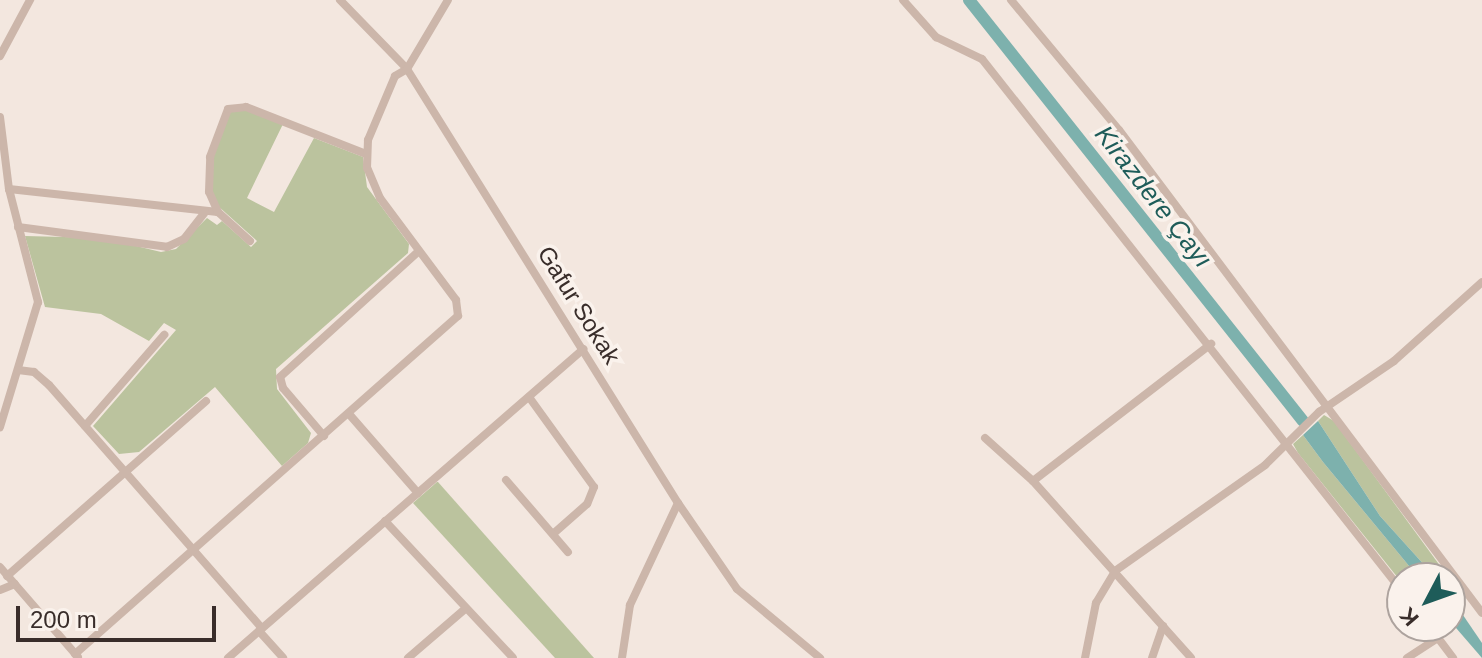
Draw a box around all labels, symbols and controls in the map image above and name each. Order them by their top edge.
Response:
water label: Kirazdere Çayı [1088,120,1218,274]
street label: Gafur Sokak [531,241,627,369]
north arrow [1386,562,1466,642]
scale bar [20,590,220,640]
text: K [1394,603,1424,631]
text: 200 m [30,606,97,633]

